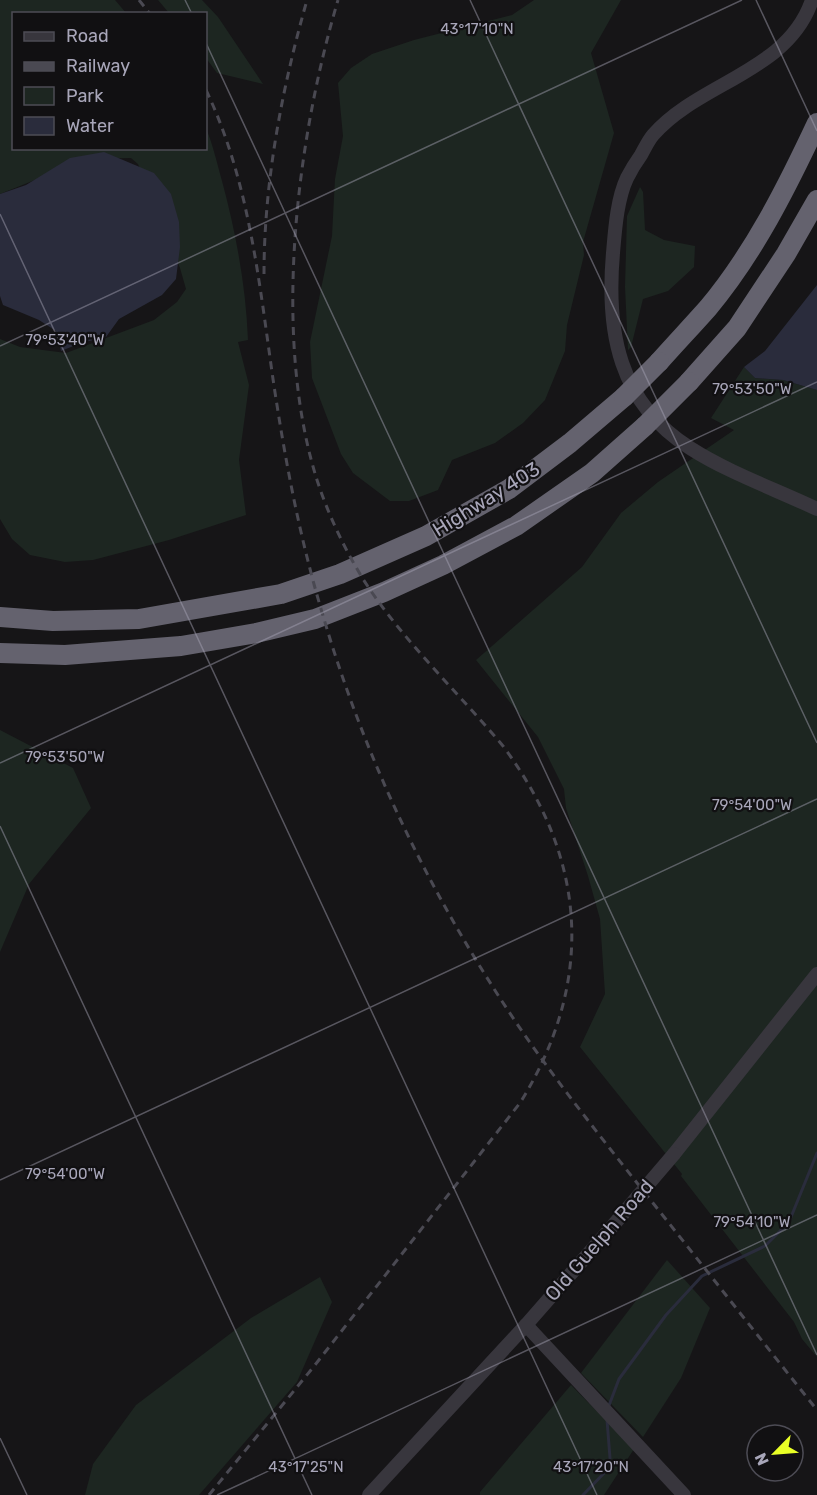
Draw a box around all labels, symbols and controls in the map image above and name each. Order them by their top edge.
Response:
legend [12,12,207,150]
text: 43°17'10"N [440,20,514,38]
text: Road [66,25,109,47]
text: Railway [66,55,130,77]
text: Park [66,85,104,107]
text: Water [66,115,114,137]
text: 79°53'40"W [25,331,105,349]
text: 79°53'50"W [712,380,792,398]
street label: Highway 403 [428,456,544,542]
text: 79°53'50"W [25,748,105,766]
text: 79°54'00"W [712,796,792,814]
text: 79°54'00"W [25,1165,105,1183]
street label: Old Guelph Road [540,1174,658,1306]
text: 79°54'10"W [713,1213,791,1231]
north arrow [745,1423,805,1483]
text: N [751,1450,773,1468]
text: 43°17'25"N [268,1458,344,1476]
text: 43°17'20"N [553,1458,629,1476]

